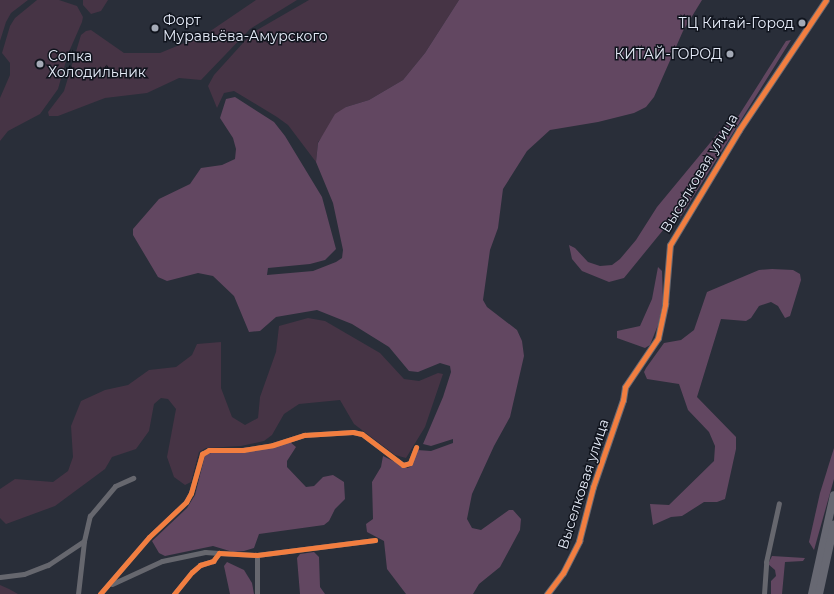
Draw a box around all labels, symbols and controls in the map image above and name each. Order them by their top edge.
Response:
place label: Форт Муравьёва-Амурского [163,12,328,44]
place label: ТЦ Китай-Город [679,15,794,31]
marker: ТЦ Китай-Город [797,18,807,28]
marker: Форт Муравьёва-Амурского [150,23,160,33]
place label: КИТАЙ-ГОРОД [615,46,722,62]
place label: Сопка Холодильник [48,48,146,80]
marker: КИТАЙ-ГОРОД [725,49,735,59]
marker: Сопка Холодильник [35,59,45,69]
street label: Выселковая улица [657,110,741,236]
street label: Выселковая улица [554,417,612,551]

